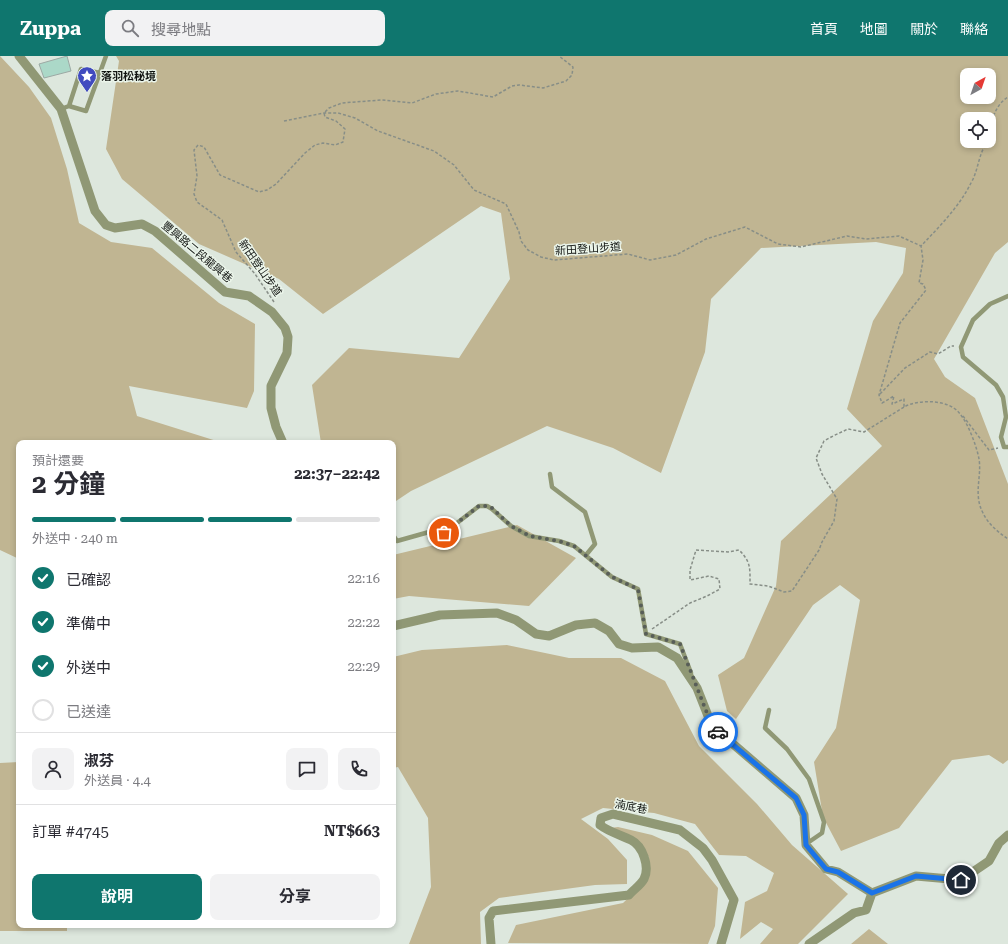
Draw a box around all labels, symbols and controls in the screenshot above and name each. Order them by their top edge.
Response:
search box [105,10,385,46]
text: Zuppa [20,17,81,40]
icon: search [119,17,141,39]
text: 搜尋地點 [151,21,211,39]
text: 首頁 [810,21,838,37]
text: 地圖 [860,21,888,37]
text: 關於 [910,21,938,37]
text: 聯絡 [960,21,988,37]
place icon: 落羽松秘境 [76,65,98,93]
north arrow [960,68,996,104]
map controls [960,68,996,148]
place label: 落羽松秘境 [101,70,156,83]
button: locate [960,112,996,148]
street label: 豐興路二段龍興巷 [159,219,235,285]
street label: 新田登山步道 [236,237,284,299]
street label: 新田登山步道 [555,240,621,258]
text: 預計還要 [32,453,84,468]
text: 22:37–22:42 [294,465,380,483]
text: 2 分鐘 [32,469,105,499]
pin [427,516,461,550]
icon: bag [433,522,455,544]
text: 外送中 · 240 m [32,531,118,546]
icon: check [32,567,54,589]
text: 已確認 [66,571,111,589]
text: 22:16 [348,571,380,586]
icon: check [32,611,54,633]
text: 準備中 [66,615,111,633]
text: 22:22 [348,615,380,630]
icon: check [32,655,54,677]
text: 外送中 [66,659,111,677]
text: 22:29 [348,659,380,674]
text: 已送達 [66,703,111,721]
courier [698,712,738,752]
icon: car [707,721,729,743]
button: person [32,748,74,790]
button: chat [286,748,328,790]
button: phone [338,748,380,790]
text: 淑芬 [84,752,114,770]
text: 外送員 · 4.4 [84,773,151,788]
street label: 湳底巷 [614,798,648,816]
text: NT$663 [324,822,380,840]
text: 訂單 #4745 [32,823,109,841]
pin [944,863,978,897]
icon: home [950,869,972,891]
button: 說明 [32,874,202,920]
button: 分享 [210,874,380,920]

